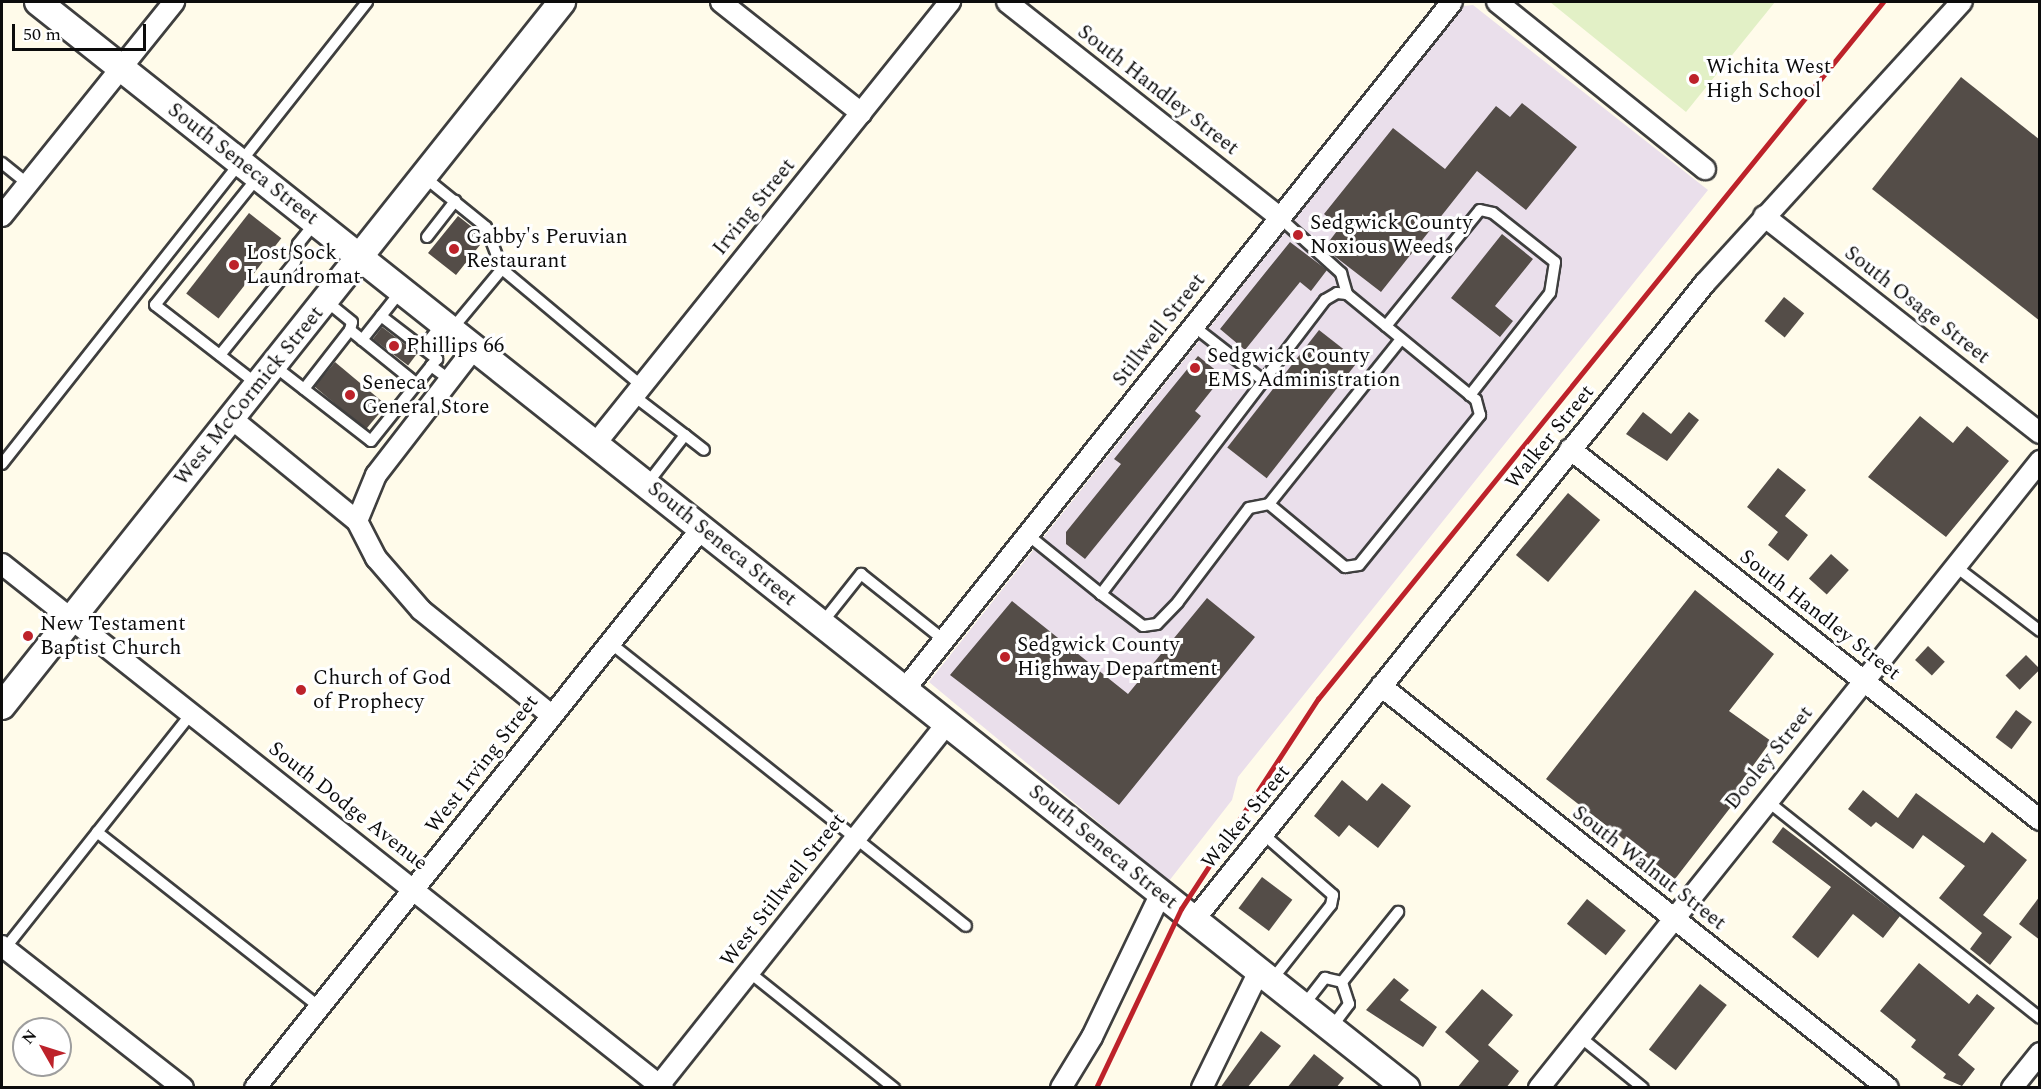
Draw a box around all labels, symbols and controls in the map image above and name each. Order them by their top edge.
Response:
scale bar [15,12,148,50]
street label: South Handley Street [1072,19,1244,161]
text: 50 m [23,21,61,48]
place label: Wichita West High School [1706,54,1831,104]
marker: Wichita West High School [1687,72,1701,86]
street label: South Seneca Street [163,97,323,231]
street label: Irving Street [707,154,801,260]
place label: Sedgwick County Noxious Weeds [1310,210,1472,260]
place label: Gabby's Peruvian Restaurant [466,224,628,274]
marker: Sedgwick County Noxious Weeds [1291,228,1305,242]
place label: Lost Sock Laundromat [246,240,361,290]
street label: South Osage Street [1839,240,1995,370]
marker: Gabby's Peruvian Restaurant [447,242,461,256]
marker: Lost Sock Laundromat [227,258,241,272]
street label: Stillwell Street [1107,269,1211,391]
street label: West McCormick Street [169,301,329,491]
place label: Phillips 66 [406,333,504,359]
marker: Phillips 66 [387,339,401,353]
place label: Sedgwick County EMS Administration [1207,343,1400,393]
marker: Sedgwick County EMS Administration [1188,361,1202,375]
place label: Seneca General Store [362,370,489,420]
street label: Walker Street [1500,380,1600,494]
marker: Seneca General Store [343,388,357,402]
street label: South Seneca Street [642,476,802,612]
street label: South Handley Street [1734,544,1906,686]
place label: New Testament Baptist Church [40,611,186,661]
marker: New Testament Baptist Church [21,629,35,643]
place label: Sedgwick County Highway Department [1017,632,1218,682]
marker: Sedgwick County Highway Department [998,650,1012,664]
place label: Church of God of Prophecy [313,665,451,715]
marker: Church of God of Prophecy [294,683,308,697]
street label: West Irving Street [420,690,544,838]
street label: Dooley Street [1720,701,1818,815]
street label: South Dodge Avenue [263,736,433,876]
street label: Walker Street [1196,760,1296,874]
street label: South Seneca Street [1023,779,1183,915]
street label: South Walnut Street [1567,800,1731,936]
street label: West Stillwell Street [715,808,851,972]
north arrow [12,1017,72,1077]
text: N [16,1024,43,1050]

